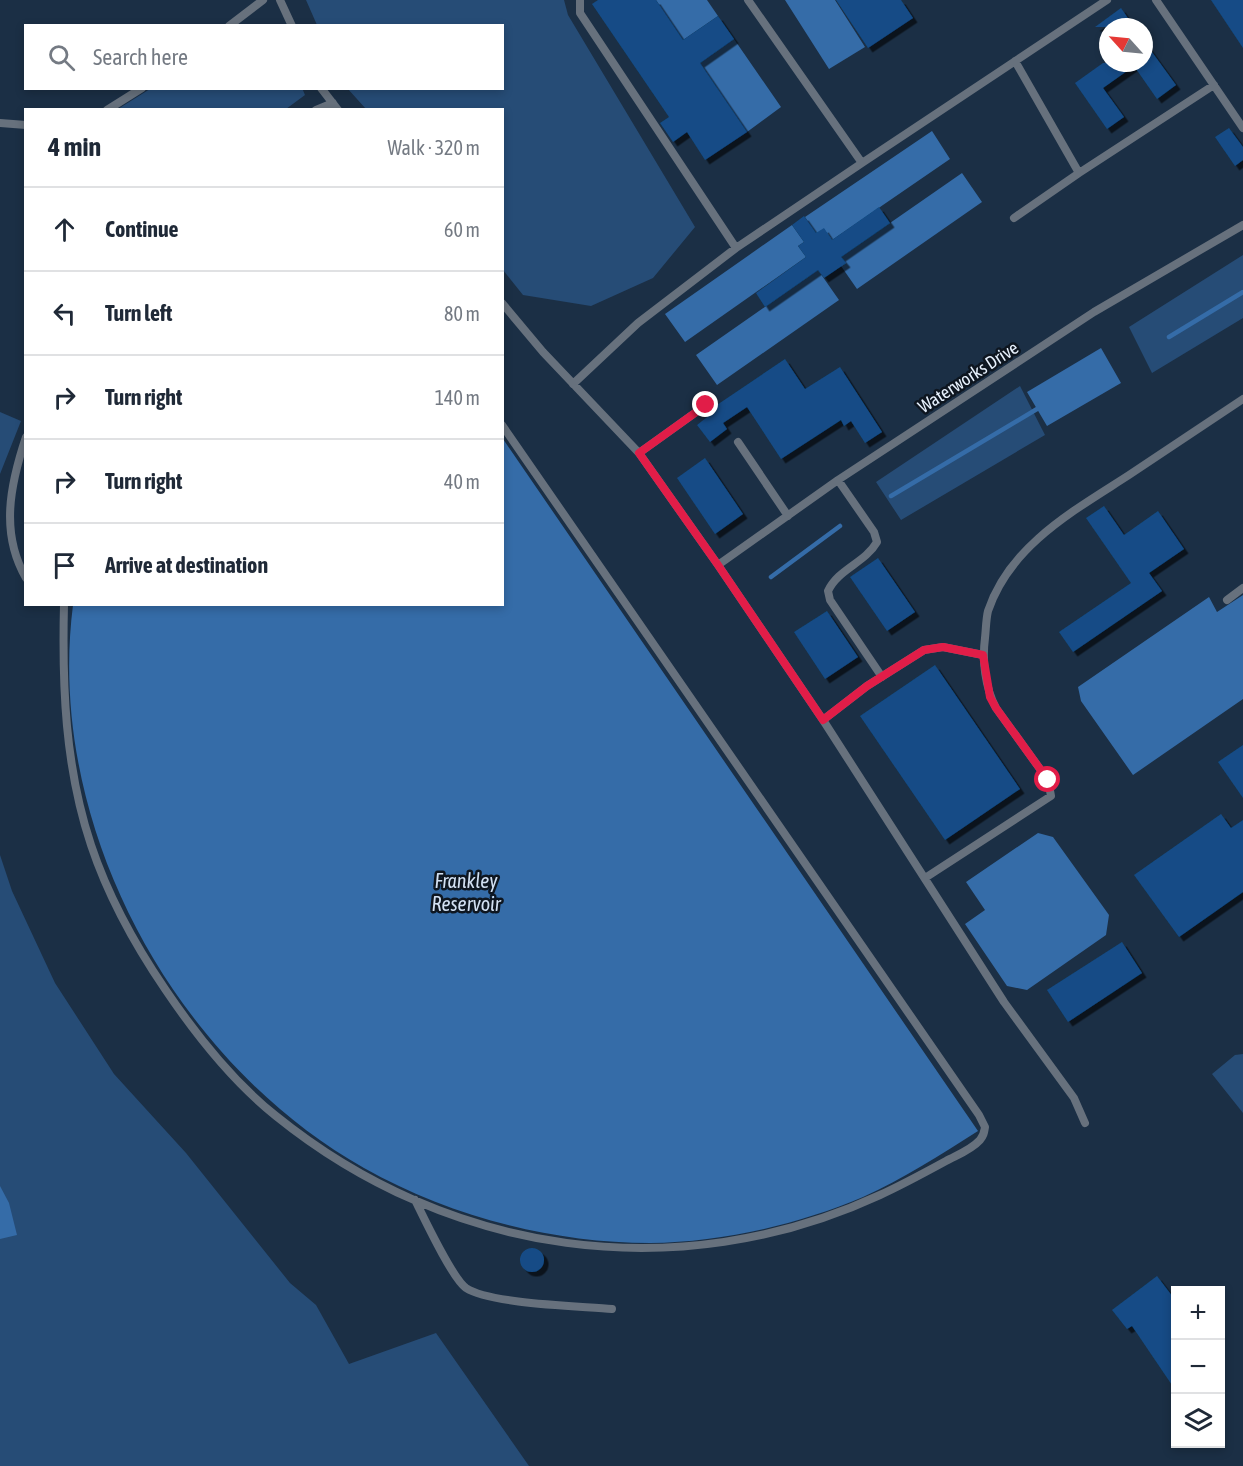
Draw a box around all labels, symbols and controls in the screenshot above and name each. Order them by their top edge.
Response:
north arrow [1099,18,1153,72]
search box [24,24,504,90]
icon: search [45,41,78,74]
text: Search here [93,44,188,70]
text: 4 min [48,132,101,162]
text: Walk · 320 m [388,136,480,159]
icon: ahead [48,213,81,246]
text: Continue [105,216,179,242]
text: 60 m [444,218,480,241]
icon: left [48,297,81,330]
text: Turn left [105,300,172,326]
text: 80 m [444,302,480,325]
street label: Waterworks Drive [914,337,1022,417]
icon: right [48,381,81,414]
text: Turn right [105,384,182,410]
text: 140 m [435,386,480,409]
route end [692,391,718,417]
icon: right [48,465,81,498]
text: Turn right [105,468,182,494]
text: 40 m [444,470,480,493]
icon: arrive [48,549,81,582]
text: Arrive at destination [105,552,268,578]
route start [1034,766,1060,792]
water label: Frankley Reservoir [431,869,502,915]
map controls [1171,1286,1225,1448]
button: + [1171,1286,1225,1340]
button: − [1171,1340,1225,1394]
button: layers [1171,1394,1225,1448]

